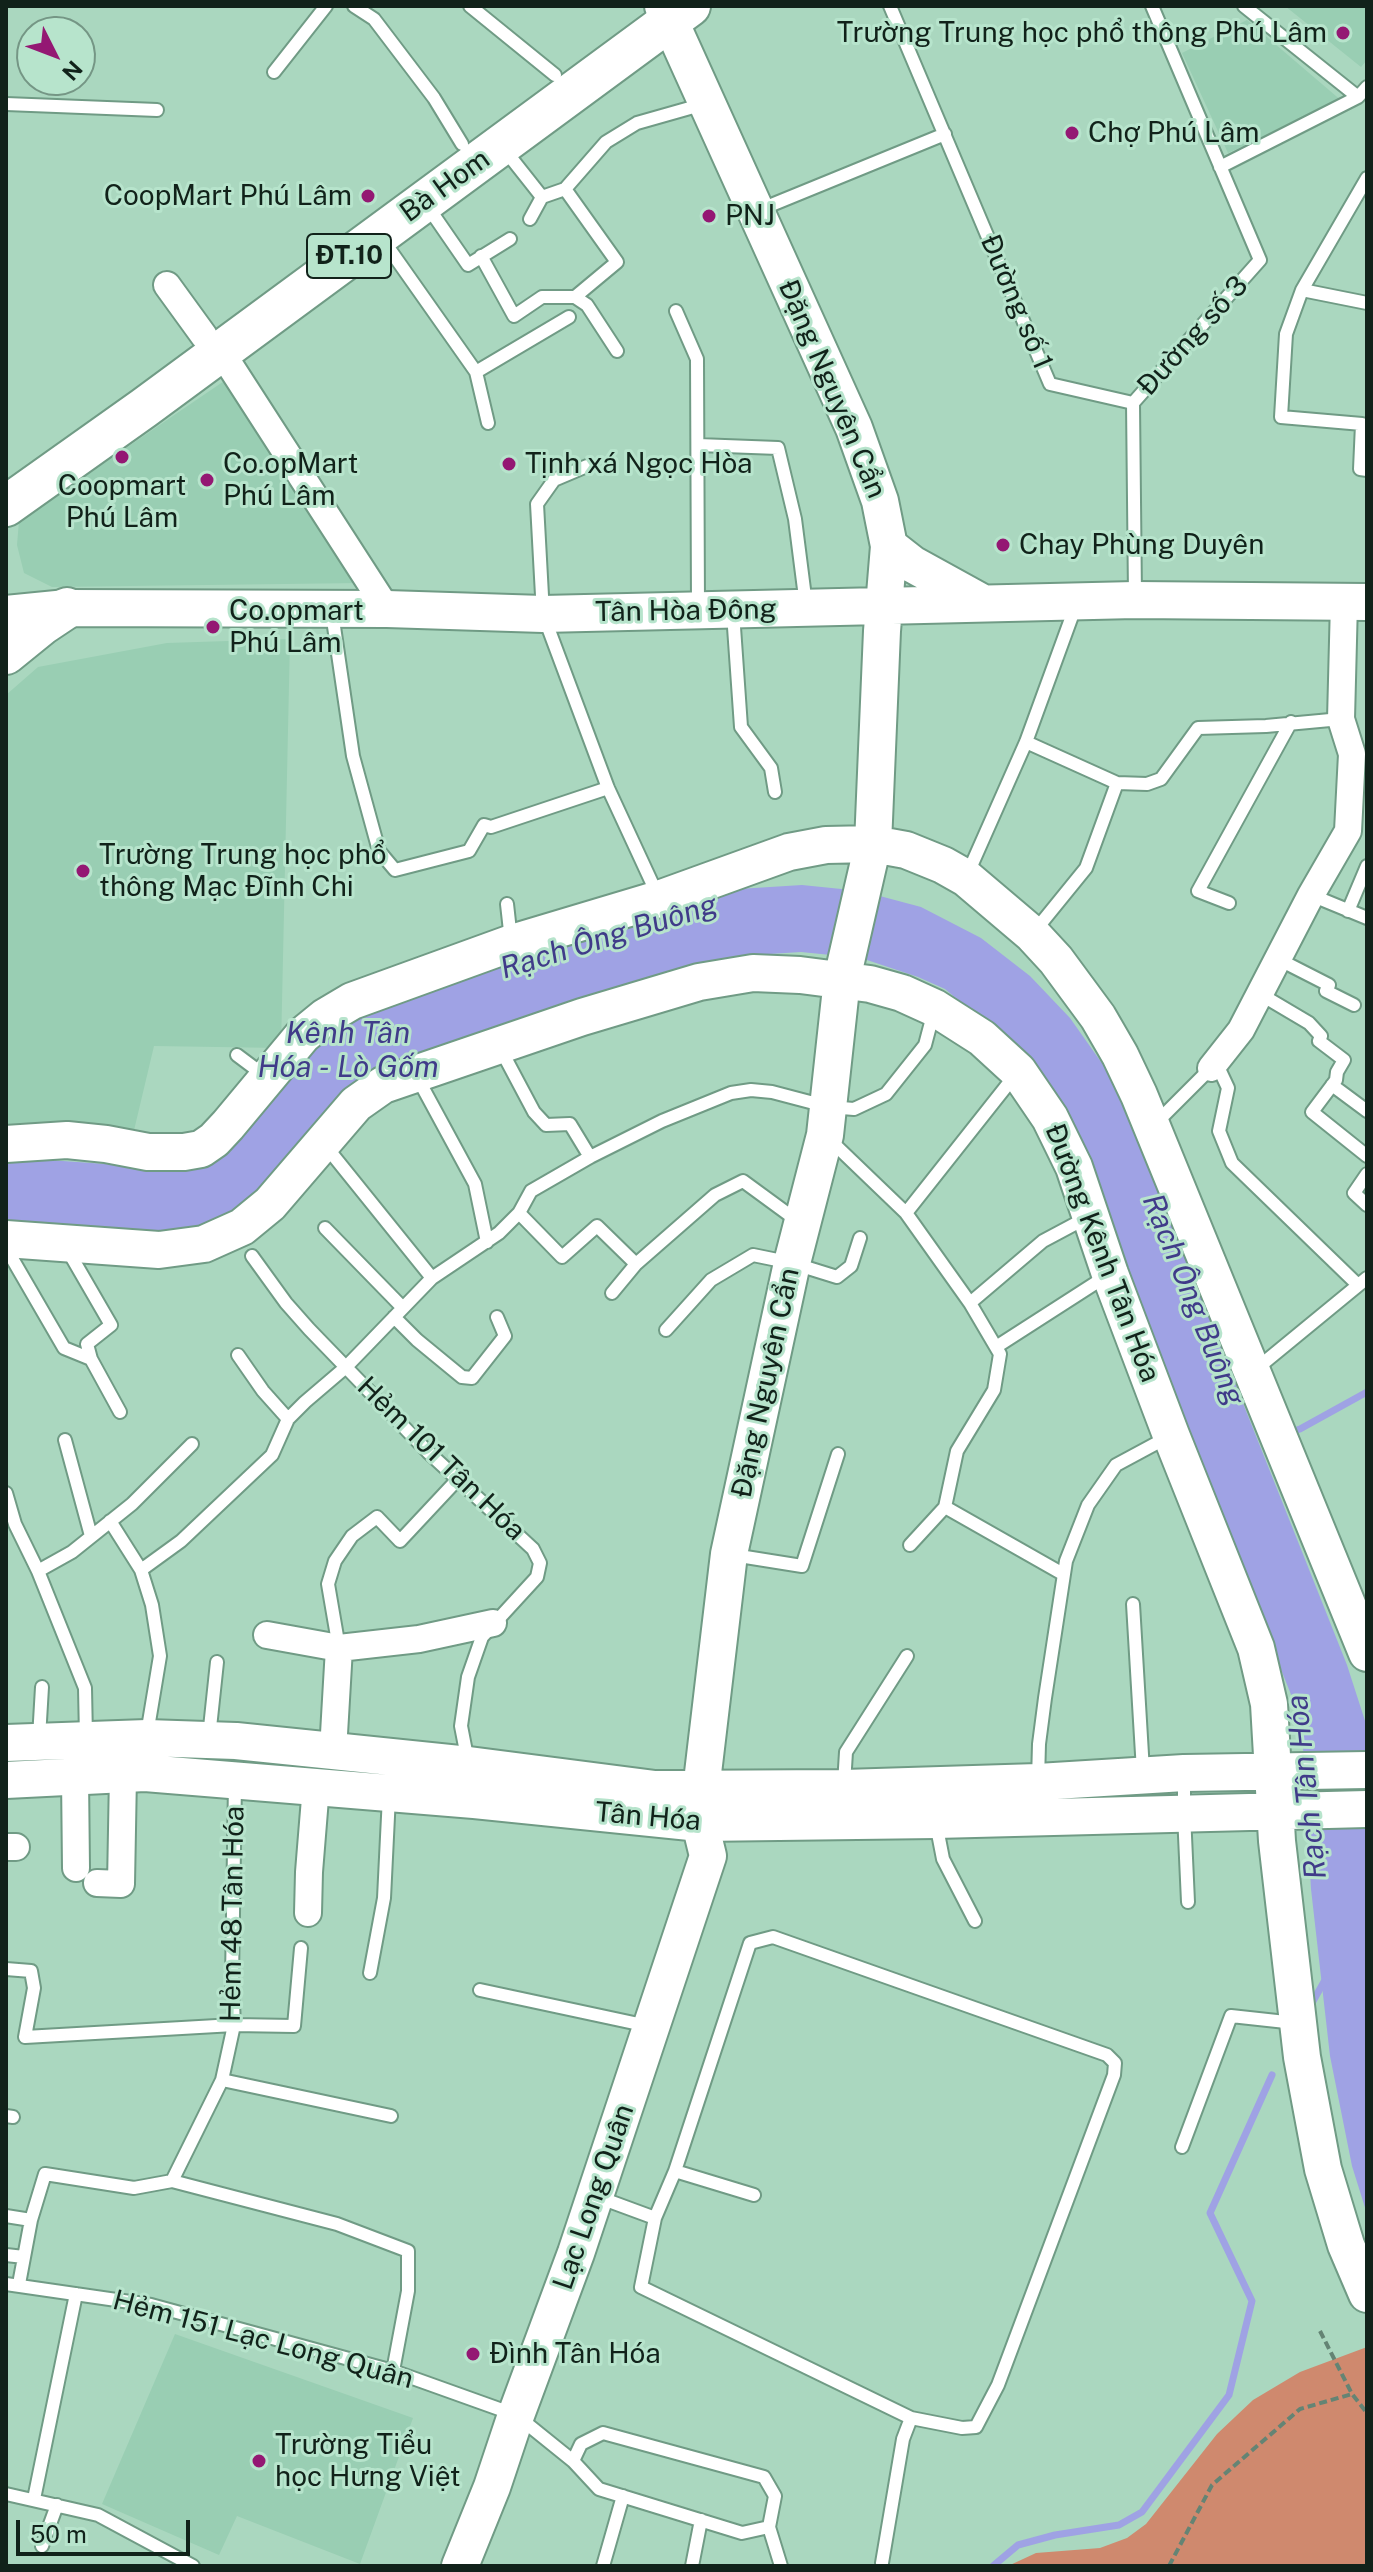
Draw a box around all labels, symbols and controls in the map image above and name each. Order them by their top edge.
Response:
north arrow [16,16,96,96]
place label: Trường Trung học phổ thông Phú Lâm [837,16,1327,50]
marker: Trường Trung học phổ thông Phú Lâm [1334,24,1352,42]
text: N [57,56,88,86]
place label: Chợ Phú Lâm [1088,116,1260,150]
marker: Chợ Phú Lâm [1063,124,1081,142]
street label: Bà Hom [394,142,496,230]
place label: CoopMart Phú Lâm [104,179,352,213]
marker: CoopMart Phú Lâm [359,187,377,205]
place label: PNJ [725,199,775,233]
marker: PNJ [700,207,718,225]
street label: Đường số 1 [973,230,1059,374]
road number: ĐT.10 [307,234,391,278]
street label: Đường số 3 [1131,269,1255,403]
street label: Đặng Nguyên Cẩn [771,275,893,503]
place label: Co.opMart Phú Lâm [223,447,358,513]
place label: Tịnh xá Ngọc Hòa [525,447,753,481]
marker: Coopmart Phú Lâm [113,448,131,466]
marker: Tịnh xá Ngọc Hòa [500,455,518,473]
place label: Coopmart Phú Lâm [58,469,186,535]
marker: Co.opMart Phú Lâm [198,471,216,489]
place label: Chay Phùng Duyên [1019,528,1264,562]
marker: Chay Phùng Duyên [994,536,1012,554]
street label: Tân Hòa Đông [595,593,777,629]
place label: Co.opmart Phú Lâm [229,594,364,660]
marker: Co.opmart Phú Lâm [204,618,222,636]
place label: Trường Trung học phổ thông Mạc Đĩnh Chi [99,838,387,904]
marker: Trường Trung học phổ thông Mạc Đĩnh Chi [74,862,92,880]
water label: Rạch Ông Buông [496,887,722,987]
water label: Kênh Tân Hóa - Lò Gốm [257,1016,439,1086]
street label: Đường Kênh Tân Hóa [1037,1119,1167,1387]
water label: Rạch Ông Buông [1134,1189,1252,1411]
street label: Đặng Nguyên Cẩn [725,1265,807,1501]
street label: Hẻm 101 Tân Hóa [350,1370,532,1548]
water label: Rạch Tân Hóa [1279,1693,1335,1881]
street label: Tân Hóa [594,1796,702,1838]
street label: Hẻm 48 Tân Hóa [214,1805,252,2023]
street label: Lạc Long Quân [547,2100,641,2294]
street label: Hẻm 151 Lạc Long Quân [109,2284,417,2396]
place label: Đình Tân Hóa [489,2337,661,2371]
marker: Đình Tân Hóa [464,2345,482,2363]
place label: Trường Tiểu học Hưng Việt [275,2428,461,2494]
marker: Trường Tiểu học Hưng Việt [250,2452,268,2470]
scale bar [20,2504,194,2554]
text: 50 m [30,2520,87,2548]

